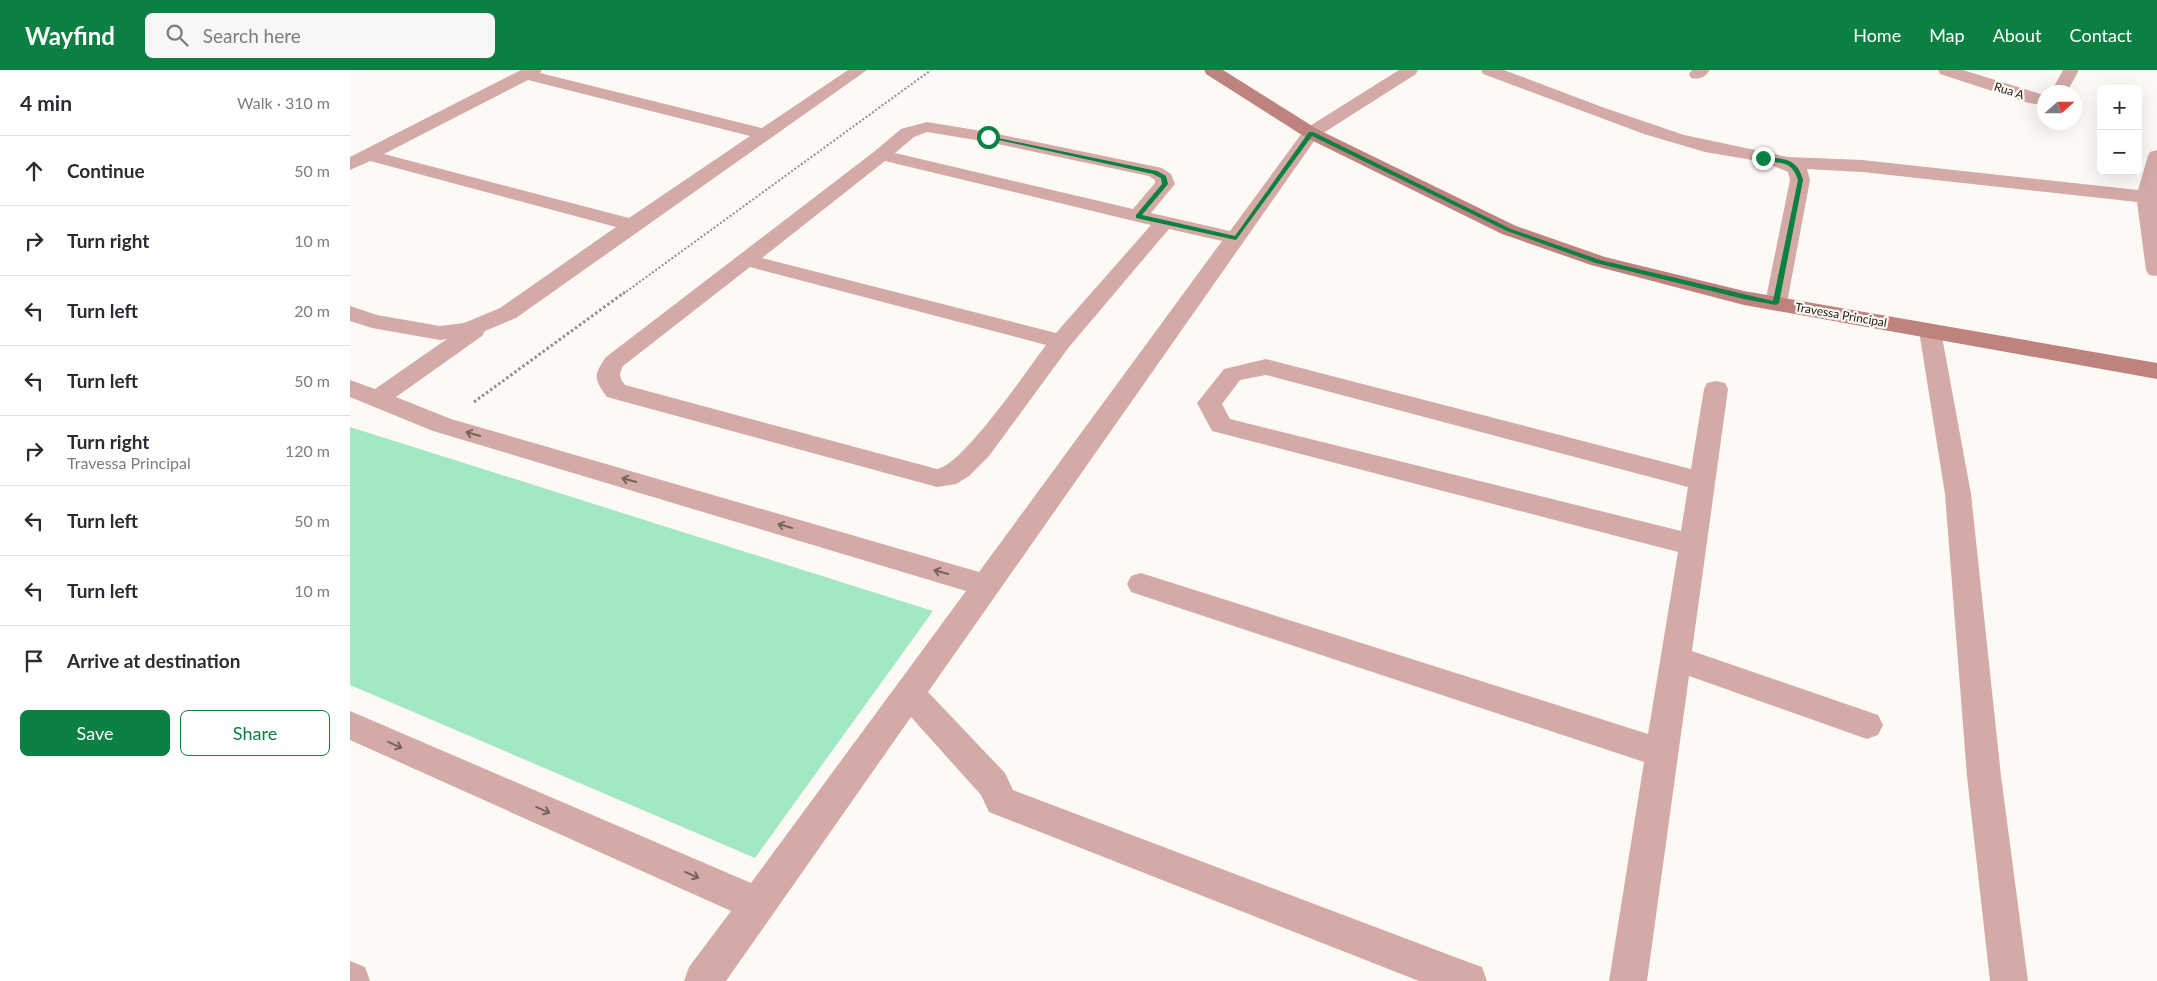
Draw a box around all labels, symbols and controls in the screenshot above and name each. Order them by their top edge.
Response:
search box [145,13,495,58]
text: Wayfind [25,21,115,50]
icon: search [163,21,191,49]
text: Search here [203,24,301,47]
text: Home [1853,24,1901,46]
text: Map [1929,24,1965,46]
text: About [1993,24,2042,46]
text: Contact [2070,24,2132,46]
street label: Rua A [1992,79,2027,103]
north arrow [2037,85,2082,130]
map controls [2097,85,2142,175]
button: + [2097,85,2142,130]
text: 4 min [20,90,72,115]
text: Walk · 310 m [237,93,330,112]
route start [977,126,1000,149]
button: − [2097,130,2142,175]
route end [1752,147,1775,170]
icon: ahead [20,157,48,185]
text: Continue [67,159,145,182]
text: 50 m [294,161,330,180]
icon: right [20,227,48,255]
text: Turn right [67,229,149,252]
text: 10 m [294,231,330,250]
icon: left [20,297,48,325]
text: Turn left [67,299,138,322]
street label: Travessa Principal [1794,299,1888,330]
text: 20 m [294,301,330,320]
icon: left [20,367,48,395]
text: Turn left [67,369,138,392]
text: 50 m [294,371,330,390]
one-way arrow [466,429,482,439]
text: Turn right [67,430,149,453]
icon: right [20,437,48,465]
text: 120 m [285,441,330,460]
text: Travessa Principal [67,453,191,472]
one-way arrow [621,475,637,485]
icon: left [20,507,48,535]
text: Turn left [67,509,138,532]
text: 50 m [294,511,330,530]
one-way arrow [777,521,793,531]
one-way arrow [933,566,949,576]
icon: left [20,577,48,605]
text: Turn left [67,579,138,602]
text: 10 m [294,581,330,600]
icon: arrive [20,647,48,675]
text: Arrive at destination [67,649,240,672]
button: Save [20,710,170,756]
button: Share [180,710,330,756]
one-way arrow [387,740,402,750]
one-way arrow [535,806,550,815]
one-way arrow [684,871,699,881]

